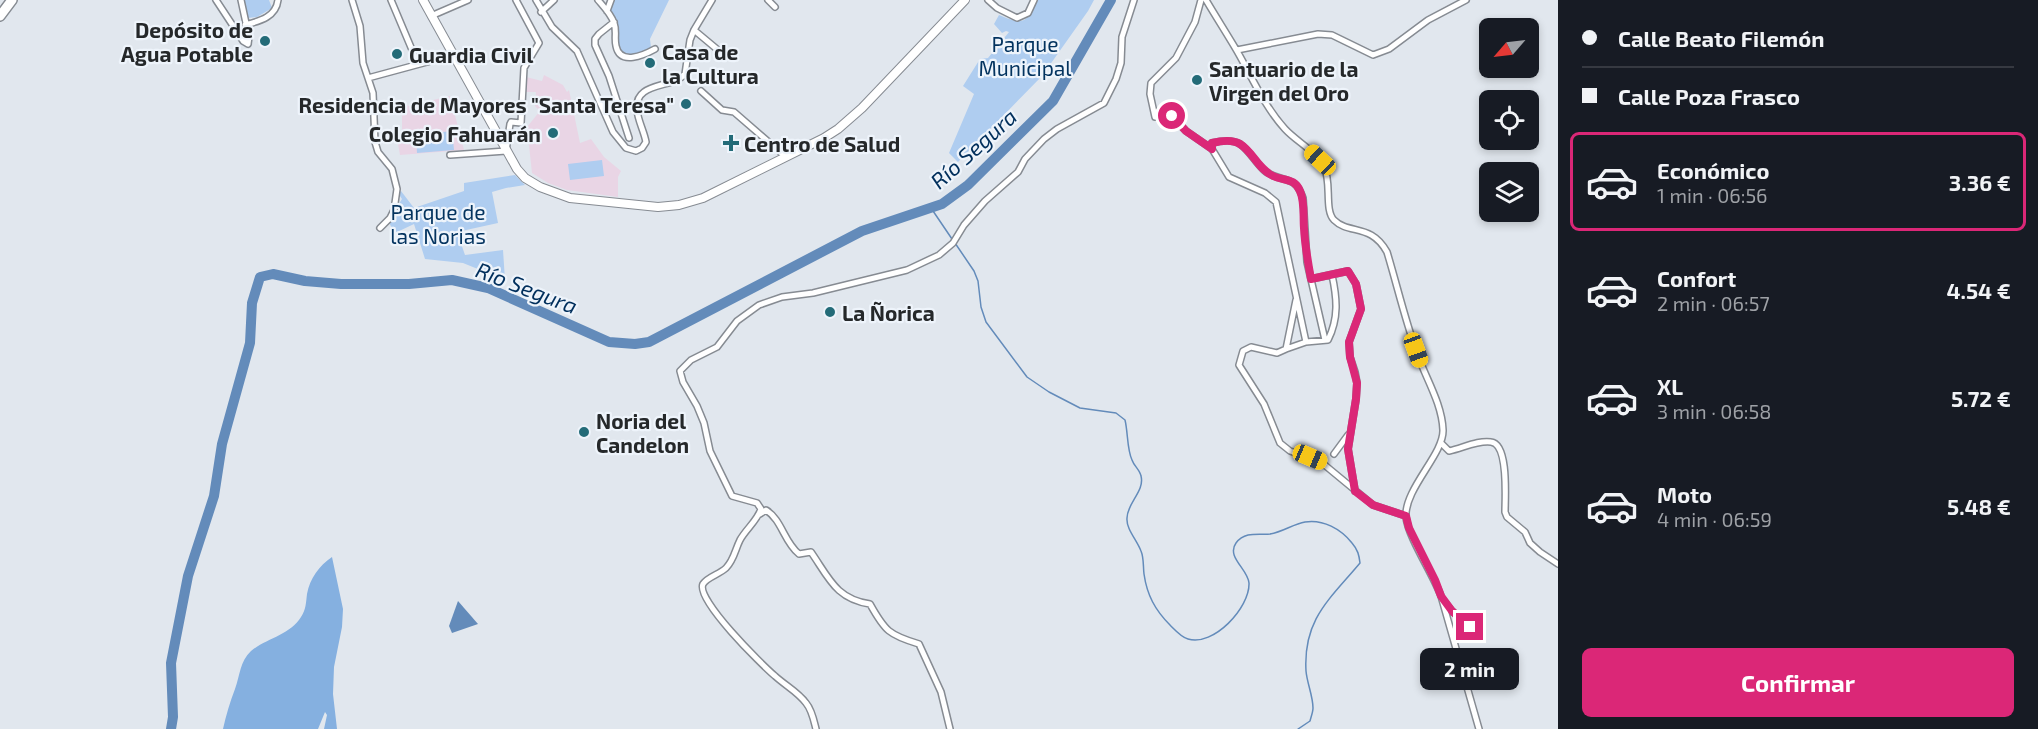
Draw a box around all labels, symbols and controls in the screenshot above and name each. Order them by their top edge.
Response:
place label: Depósito de Agua Potable [121,17,253,66]
north arrow [1479,18,1539,78]
map controls [1479,18,1539,222]
text: Calle Beato Filemón [1618,25,1824,51]
park label: Parque Municipal [978,31,1072,80]
marker: Depósito de Agua Potable [258,34,272,48]
place label: Casa de la Cultura [662,39,759,88]
place label: Guardia Civil [409,42,534,67]
marker: Guardia Civil [390,47,404,61]
marker: Casa de la Cultura [643,56,657,70]
place label: Santuario de la Virgen del Oro [1209,56,1358,105]
marker: Santuario de la Virgen del Oro [1190,73,1204,87]
text: Calle Poza Frasco [1618,83,1800,109]
button: locate [1479,90,1539,150]
place label: Residencia de Mayores "Santa Teresa" [299,92,674,118]
marker: Residencia de Mayores "Santa Teresa" [679,97,693,111]
route start [1158,102,1185,129]
water label: Río Segura [925,103,1021,193]
place label: Colegio Fahuarán [369,121,541,146]
marker: Colegio Fahuarán [546,126,560,140]
place label: Centro de Salud [744,131,900,156]
marker: Centro de Salud [722,134,740,152]
car [1301,141,1339,179]
icon: car [1585,155,1639,209]
text: Económico [1657,157,1769,183]
button: layers [1479,162,1539,222]
text: 3.36 € [1949,169,2011,195]
text: 1 min · 06:56 [1657,183,1768,207]
park label: Parque de las Norias [390,199,486,248]
water label: Río Segura [473,256,581,318]
icon: car [1585,263,1639,317]
text: Confort [1657,265,1736,291]
text: 4.54 € [1947,277,2011,303]
text: 2 min · 06:57 [1657,291,1770,315]
place label: La Ñorica [842,300,935,325]
marker: La Ñorica [823,305,837,319]
car [1401,330,1431,370]
icon: car [1585,371,1639,425]
text: XL [1657,373,1683,399]
text: 5.72 € [1951,385,2011,411]
text: 3 min · 06:58 [1657,399,1771,423]
place label: Noria del Candelon [596,408,689,457]
marker: Noria del Candelon [577,425,591,439]
car [1290,442,1330,472]
icon: car [1585,479,1639,533]
text: Moto [1657,481,1712,507]
text: 5.48 € [1947,493,2011,519]
text: 4 min · 06:59 [1657,507,1772,531]
route end [1456,613,1483,640]
callout: 2 min [1420,648,1520,690]
button: Confirmar [1582,648,2014,717]
text: 2 min [1444,657,1495,681]

